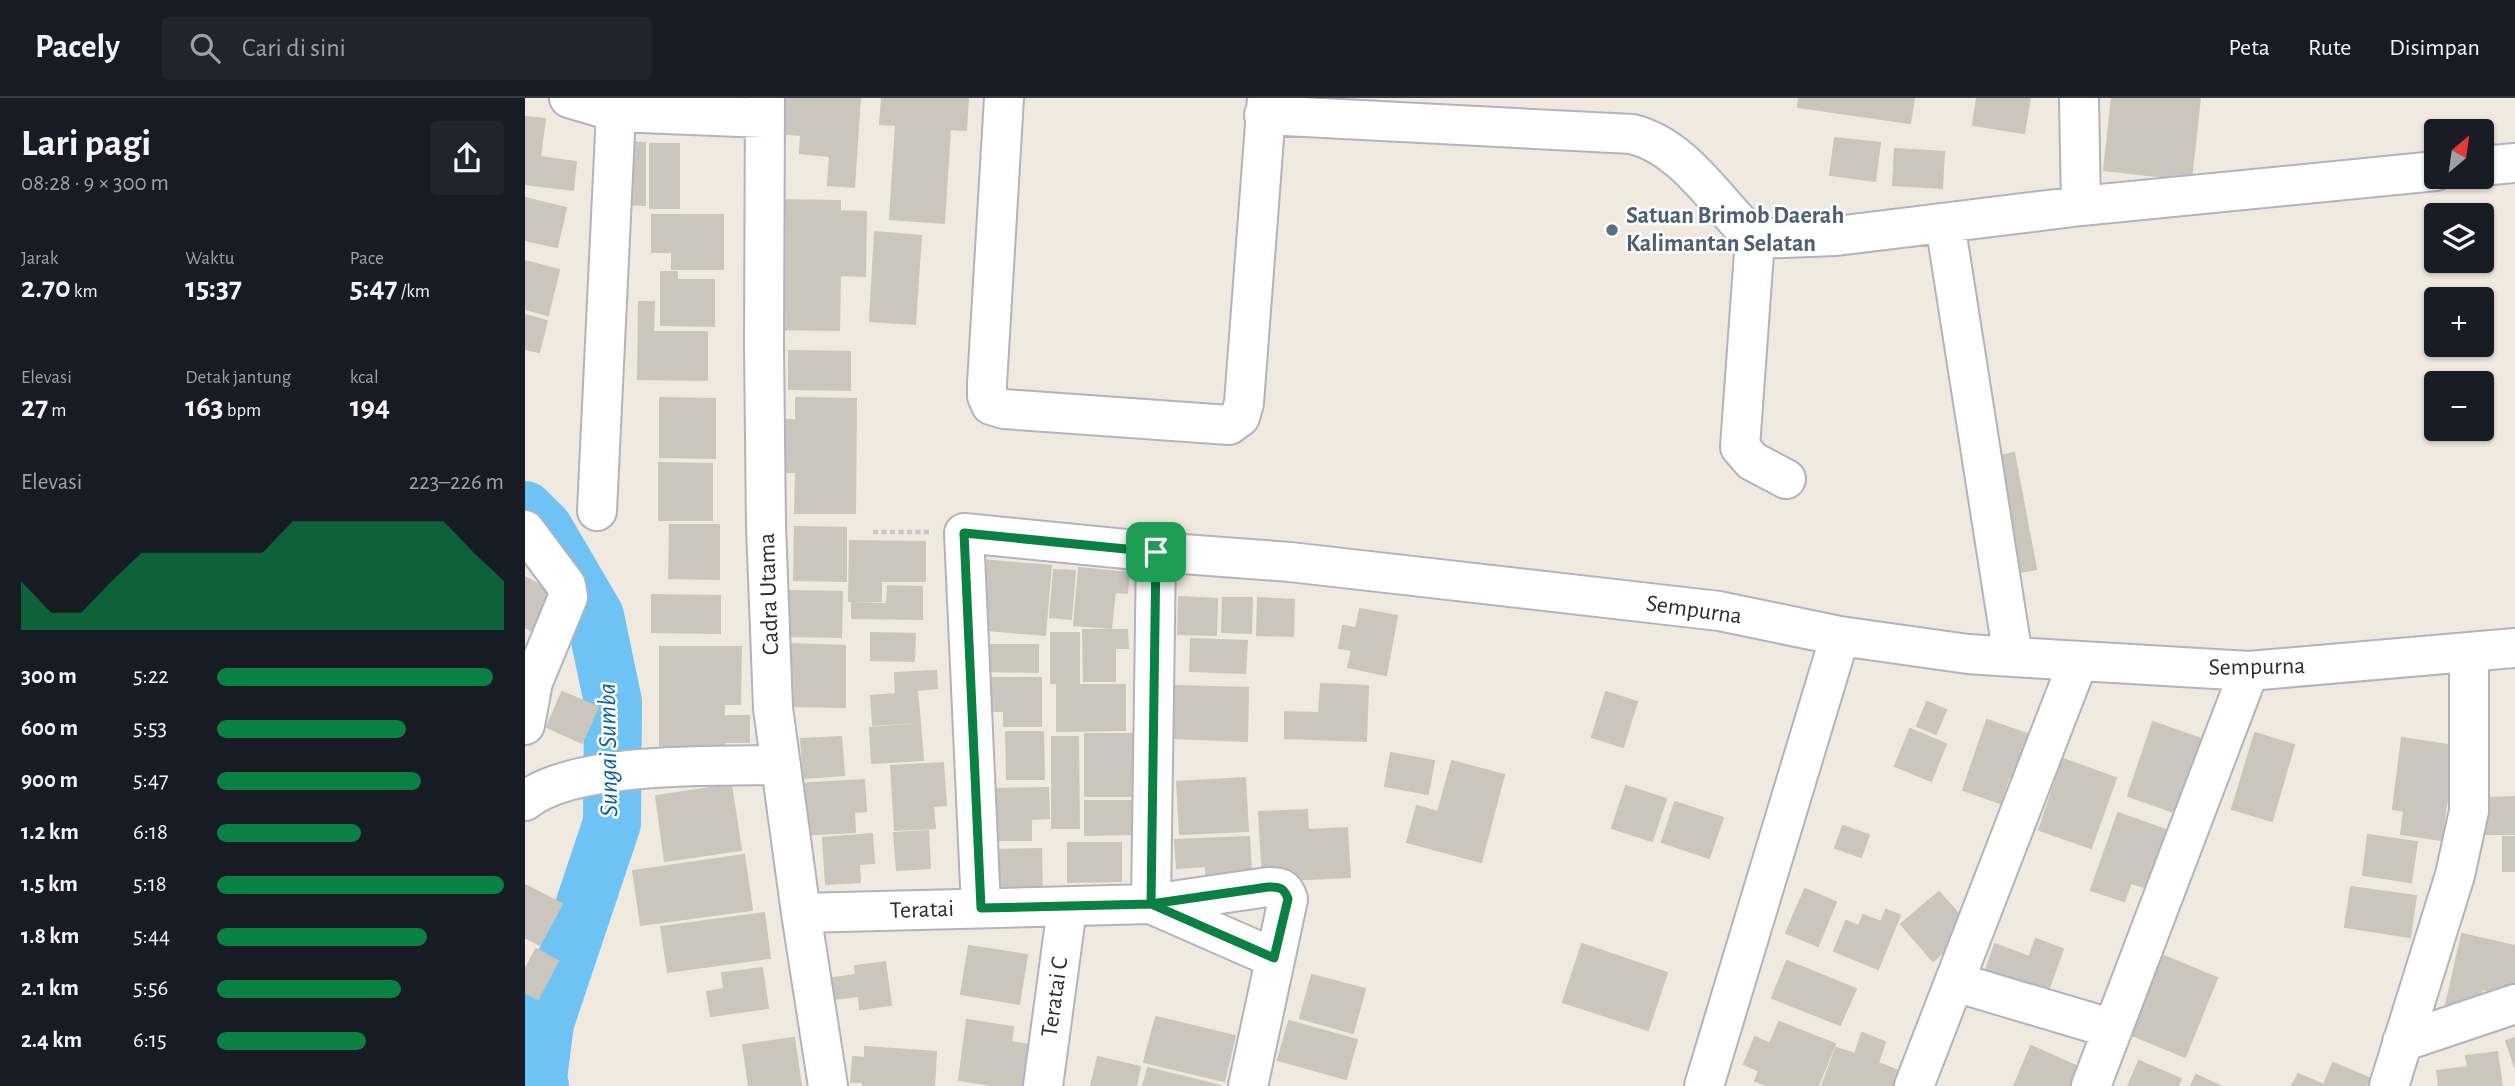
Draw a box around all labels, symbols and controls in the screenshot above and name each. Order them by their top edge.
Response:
search box [162,17,652,80]
icon: search [186,29,224,67]
text: Pacely [35,31,120,64]
text: Cari di sini [242,35,346,61]
text: Peta [2229,36,2270,60]
text: Rute [2308,36,2351,60]
text: Disimpan [2389,36,2480,60]
north arrow [2424,119,2494,189]
map controls [2424,119,2494,441]
button: share [430,121,504,195]
text: Lari pagi [21,125,151,163]
text: 08:28 · 9 × 300 m [21,172,169,195]
button: layers [2424,203,2494,273]
place label: Satuan Brimob Daerah Kalimantan Selatan [1626,204,1844,256]
marker: Satuan Brimob Daerah Kalimantan Selatan [1604,222,1620,238]
text: Jarak [21,249,59,268]
text: Waktu [185,249,234,268]
text: Pace [350,249,384,268]
text: 2.70 [21,273,71,303]
text: 15:37 [185,273,242,303]
text: 5:47 [350,273,398,303]
text: km [71,282,98,301]
text: /km [398,282,430,301]
button: + [2424,287,2494,357]
text: Elevasi [21,368,72,387]
text: Detak jantung [185,368,291,387]
text: kcal [350,368,379,387]
button: − [2424,371,2494,441]
text: 27 [21,392,48,422]
text: 163 [185,392,224,422]
text: 194 [350,392,390,422]
text: m [48,401,66,420]
text: bpm [224,401,261,420]
text: Elevasi [21,471,82,494]
text: 223–226 m [409,471,504,494]
pin [1126,522,1186,582]
street label: Cadra Utama [755,532,783,656]
icon: arrive [1137,533,1175,571]
street label: Sempurna [1645,591,1743,629]
street label: Sempurna [2209,654,2305,680]
text: 300 m [21,665,77,688]
text: 5:22 [133,665,169,688]
water label: Sungai Sumba [594,683,622,817]
text: 600 m [21,717,78,740]
text: 5:53 [133,717,167,740]
text: 900 m [21,769,78,792]
text: 5:47 [133,769,169,792]
text: 1.2 km [21,821,79,844]
text: 6:18 [133,821,168,844]
text: 1.5 km [21,873,78,896]
text: 5:18 [133,873,167,896]
street label: Teratai [889,897,955,923]
text: 1.8 km [21,925,79,948]
text: 5:44 [133,925,170,948]
street label: Teratai C [1037,955,1073,1039]
text: 2.1 km [21,977,79,1000]
text: 5:56 [133,977,168,1000]
text: 2.4 km [21,1029,82,1052]
text: 6:15 [133,1029,167,1052]

